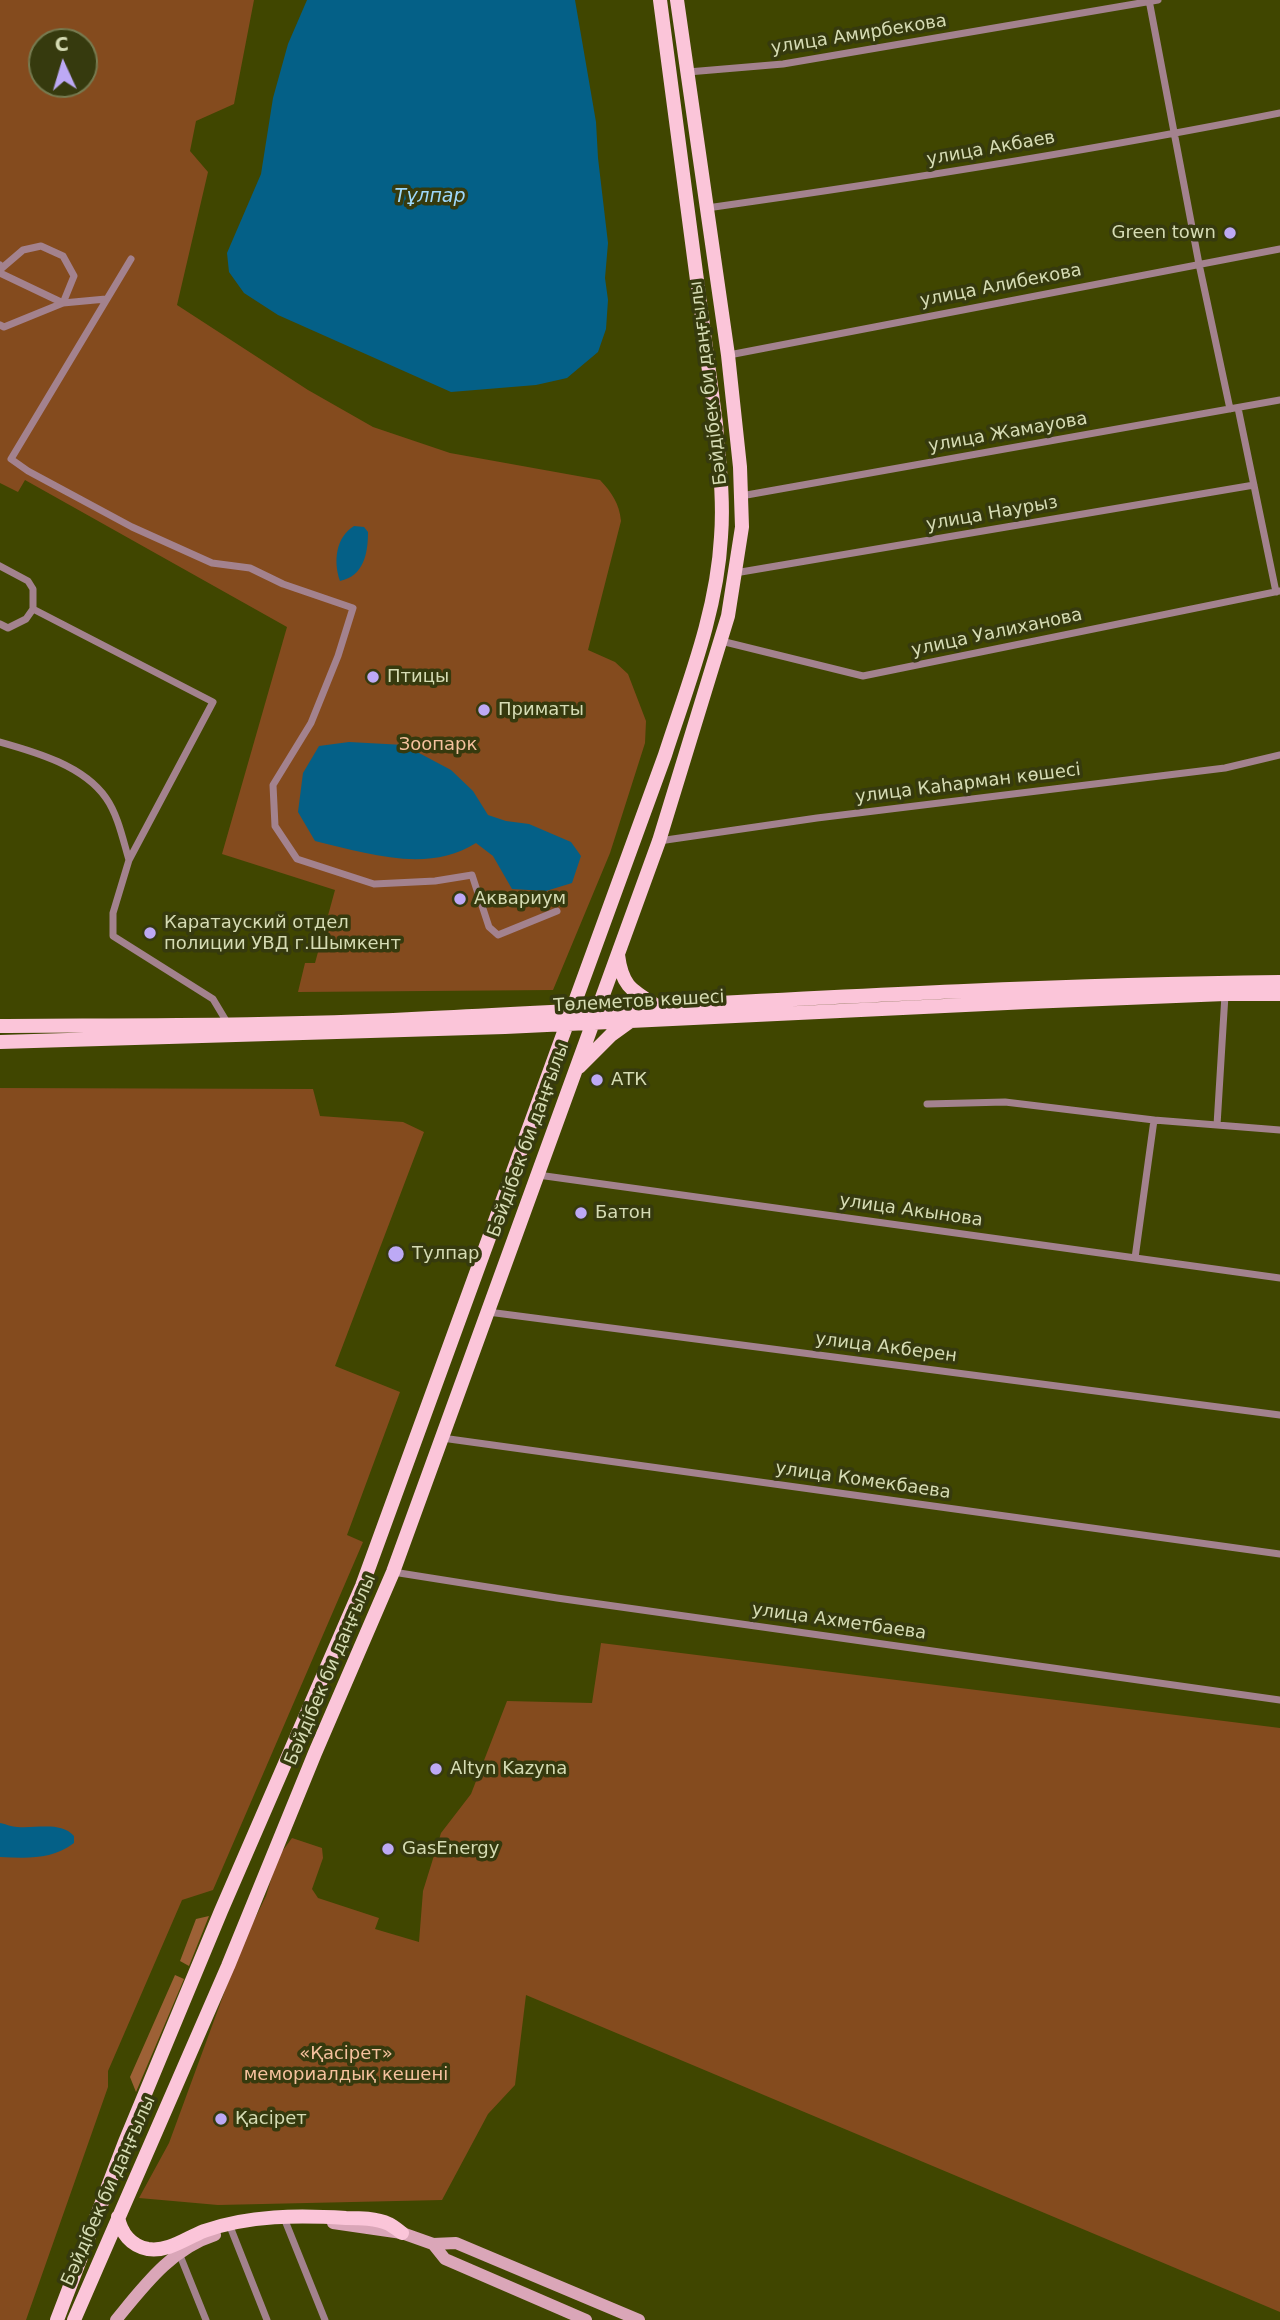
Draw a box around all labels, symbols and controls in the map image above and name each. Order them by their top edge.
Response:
street label: улица Амирбекова [770,10,948,60]
north arrow [28,28,98,98]
text: С [54,33,69,56]
street label: улица Акбаев [925,127,1057,171]
water label: Тұлпар [394,186,466,208]
place label: Green town [1112,222,1216,244]
marker: Green town [1222,225,1238,241]
street label: улица Алибекова [918,260,1084,312]
street label: Бәйдібек би даңғылы [686,280,732,486]
street label: улица Жамауова [927,408,1089,458]
street label: улица Наурыз [924,492,1060,536]
street label: улица Уалиханова [910,604,1084,662]
place label: Птицы [387,666,449,688]
marker: Птицы [365,669,381,685]
place label: Приматы [498,699,584,721]
marker: Приматы [476,702,492,718]
park label: Зоопарк [399,734,477,756]
street label: улица Каһарман көшесі [854,759,1082,809]
place label: Аквариум [474,888,566,910]
marker: Аквариум [452,891,468,907]
place label: Каратауский отдел полиции УВД г.Шымкент [164,912,401,954]
marker: Каратауский отдел полиции УВД г.Шымкент [142,925,158,941]
street label: Төлеметов көшесі [553,987,725,1017]
street label: Бәйдібек би даңғылы [484,1040,574,1240]
place label: АТК [611,1069,647,1091]
marker: АТК [589,1072,605,1088]
street label: улица Акынова [838,1190,984,1232]
place label: Батон [595,1202,652,1224]
marker: Батон [573,1205,589,1221]
place label: Тулпар [412,1243,479,1265]
marker: Тулпар [386,1244,406,1264]
street label: улица Акберен [814,1329,958,1367]
street label: улица Комекбаева [774,1458,952,1504]
street label: Бәйдібек би даңғылы [281,1571,381,1769]
street label: улица Ахметбаева [750,1599,928,1645]
place label: Altyn Kazyna [450,1758,567,1780]
marker: Altyn Kazyna [428,1761,444,1777]
place label: GasEnergy [402,1838,499,1860]
marker: GasEnergy [380,1841,396,1857]
park label: «Қасірет» мемориалдық кешені [244,2043,448,2086]
street label: Бәйдібек би даңғылы [57,2093,161,2289]
place label: Қасірет [235,2108,307,2130]
marker: Қасірет [213,2111,229,2127]

